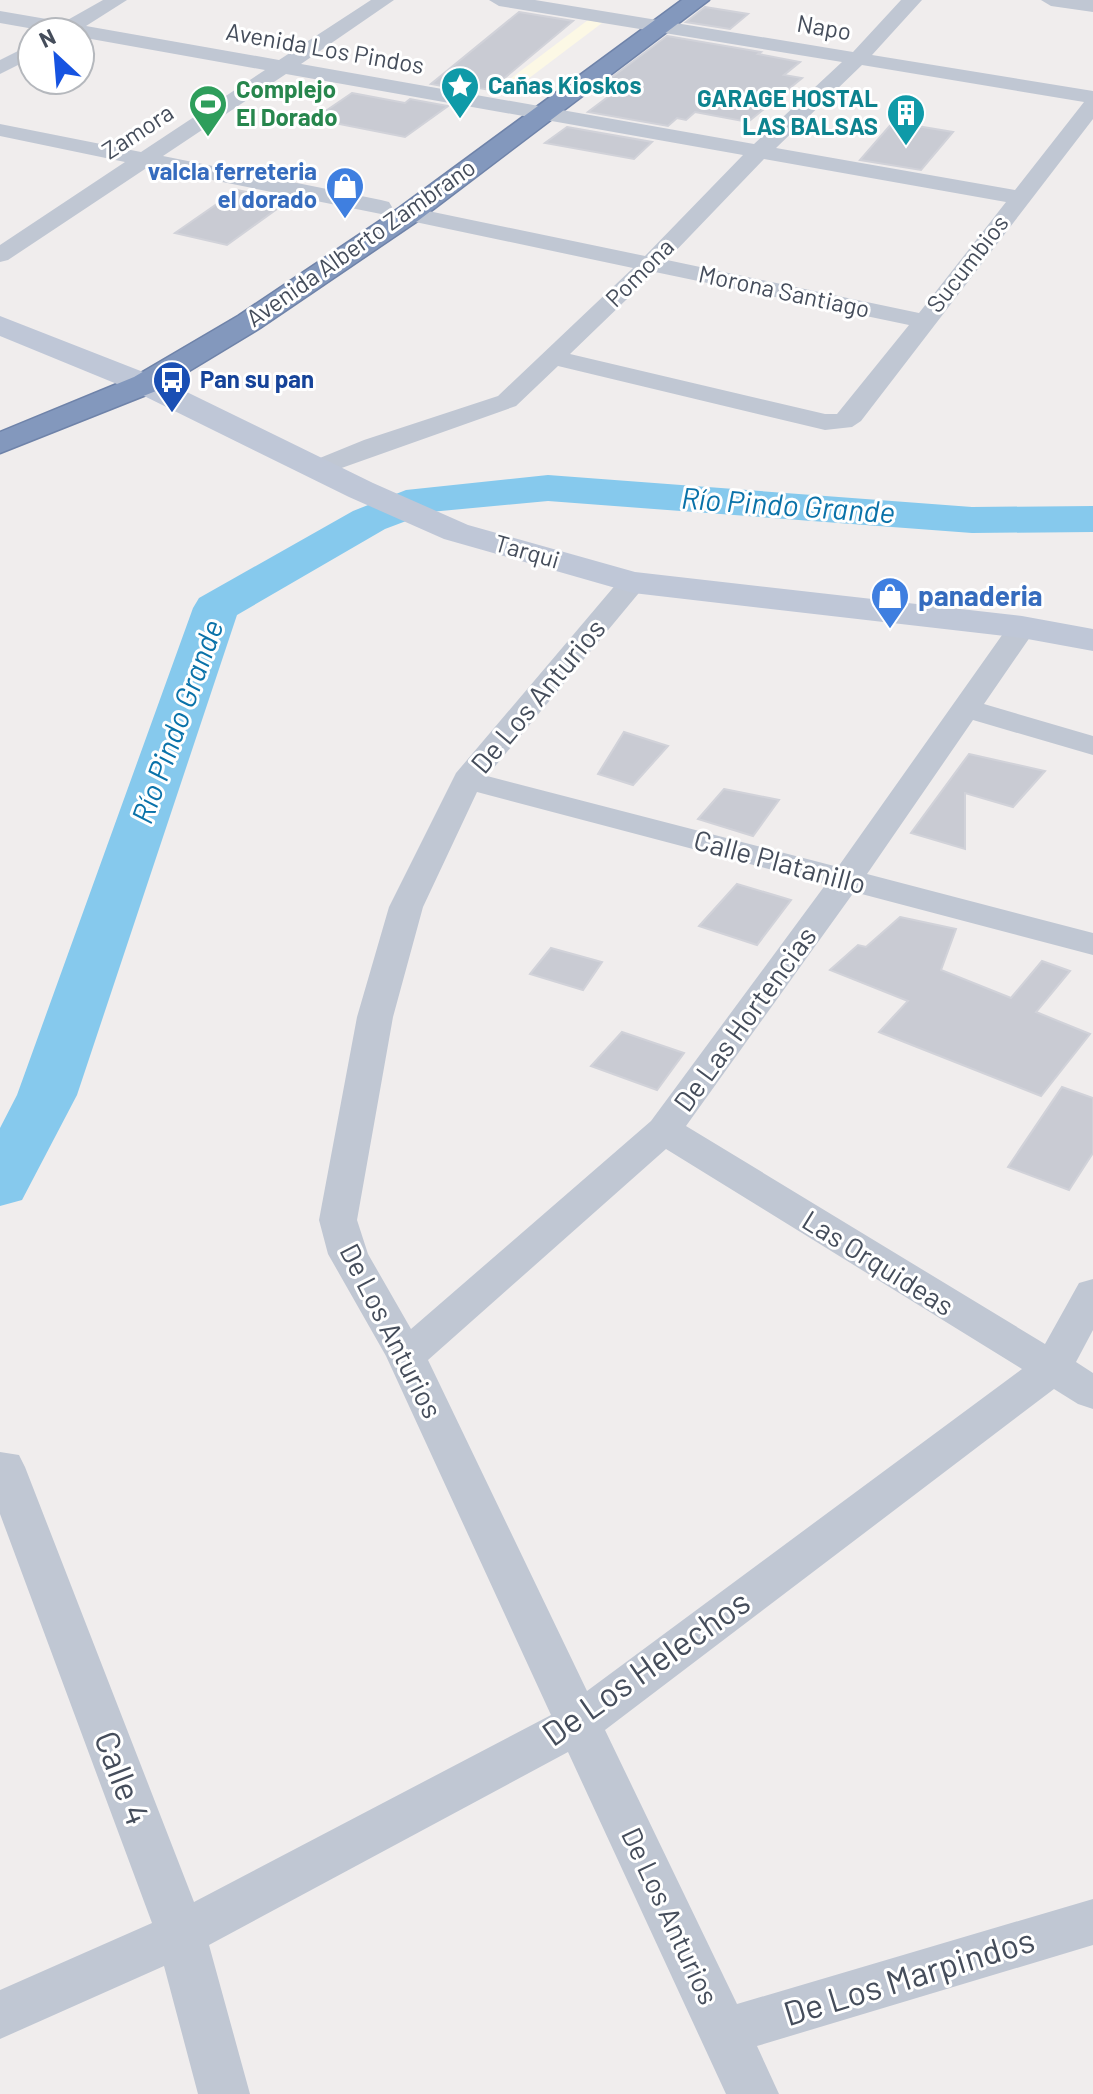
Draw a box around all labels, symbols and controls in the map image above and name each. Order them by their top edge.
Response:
street label: Napo [795,7,854,46]
north arrow [16,16,96,96]
street label: Avenida Los Pindos [224,16,427,79]
text: N [35,22,59,52]
place icon: Cañas Kioskos [439,65,481,120]
place label: Cañas Kioskos [488,70,642,99]
place label: Complejo El Dorado [236,74,338,131]
sports icon: Complejo El Dorado [187,83,229,138]
place label: GARAGE HOSTAL LAS BALSAS [697,83,878,140]
building icon: GARAGE HOSTAL LAS BALSAS [885,92,927,147]
street label: Zamora [96,97,178,164]
street label: Avenida Alberto Zambrano [240,152,480,332]
place label: valcla ferreteria el dorado [148,156,317,213]
shop icon: valcla ferreteria el dorado [324,165,366,220]
street label: Sucumbios [920,208,1014,318]
street label: Pomona [599,232,679,312]
street label: Morona Santiago [696,258,873,323]
bus stop icon: Pan su pan [151,359,193,414]
place label: Pan su pan [200,364,314,393]
water label: Río Pindo Grande [680,479,896,529]
street label: Tarqui [492,527,563,574]
shop icon: panaderia [869,575,911,630]
place label: panaderia [918,578,1043,612]
street label: De Los Anturios [463,611,612,780]
water label: Río Pindo Grande [123,615,230,828]
street label: Calle Platanillo [691,822,870,900]
street label: De Las Hortencias [666,919,823,1118]
street label: Las Orquideas [797,1202,960,1322]
street label: De Los Anturios [333,1238,450,1424]
street label: De Los Helechos [533,1580,757,1754]
street label: Calle 4 [87,1725,160,1830]
street label: De Los Anturios [615,1822,727,2010]
street label: De Los Marpindos [778,1918,1039,2033]

